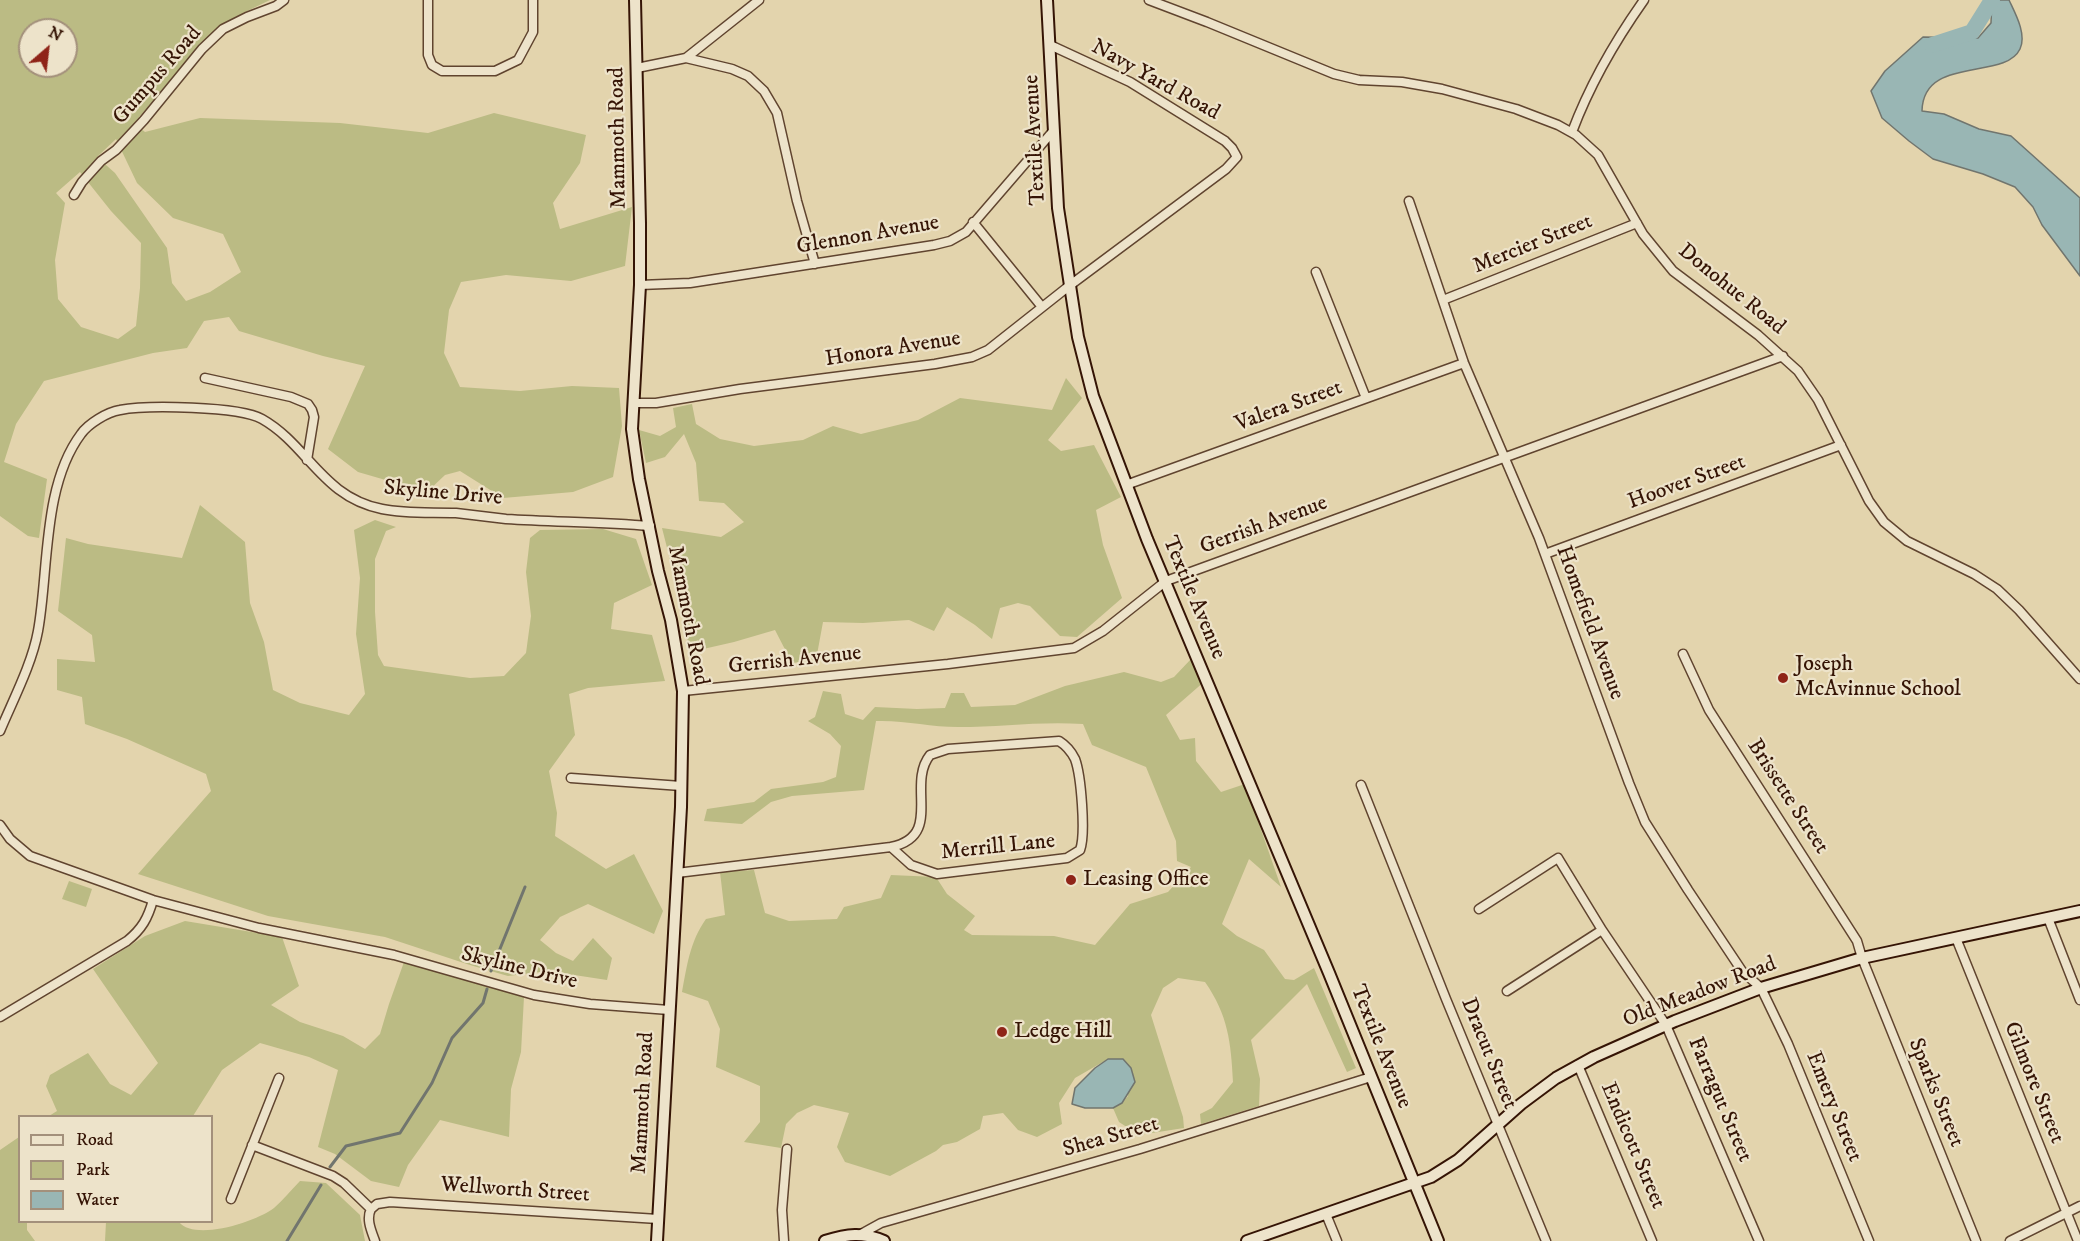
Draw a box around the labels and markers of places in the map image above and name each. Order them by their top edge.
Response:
place label: Joseph McAvinnue School [1795,652,1961,704]
marker: Joseph McAvinnue School [1776,671,1790,685]
place label: Leasing Office [1083,867,1209,893]
marker: Leasing Office [1064,873,1078,887]
place label: Ledge Hill [1014,1019,1112,1045]
marker: Ledge Hill [995,1025,1009,1039]

